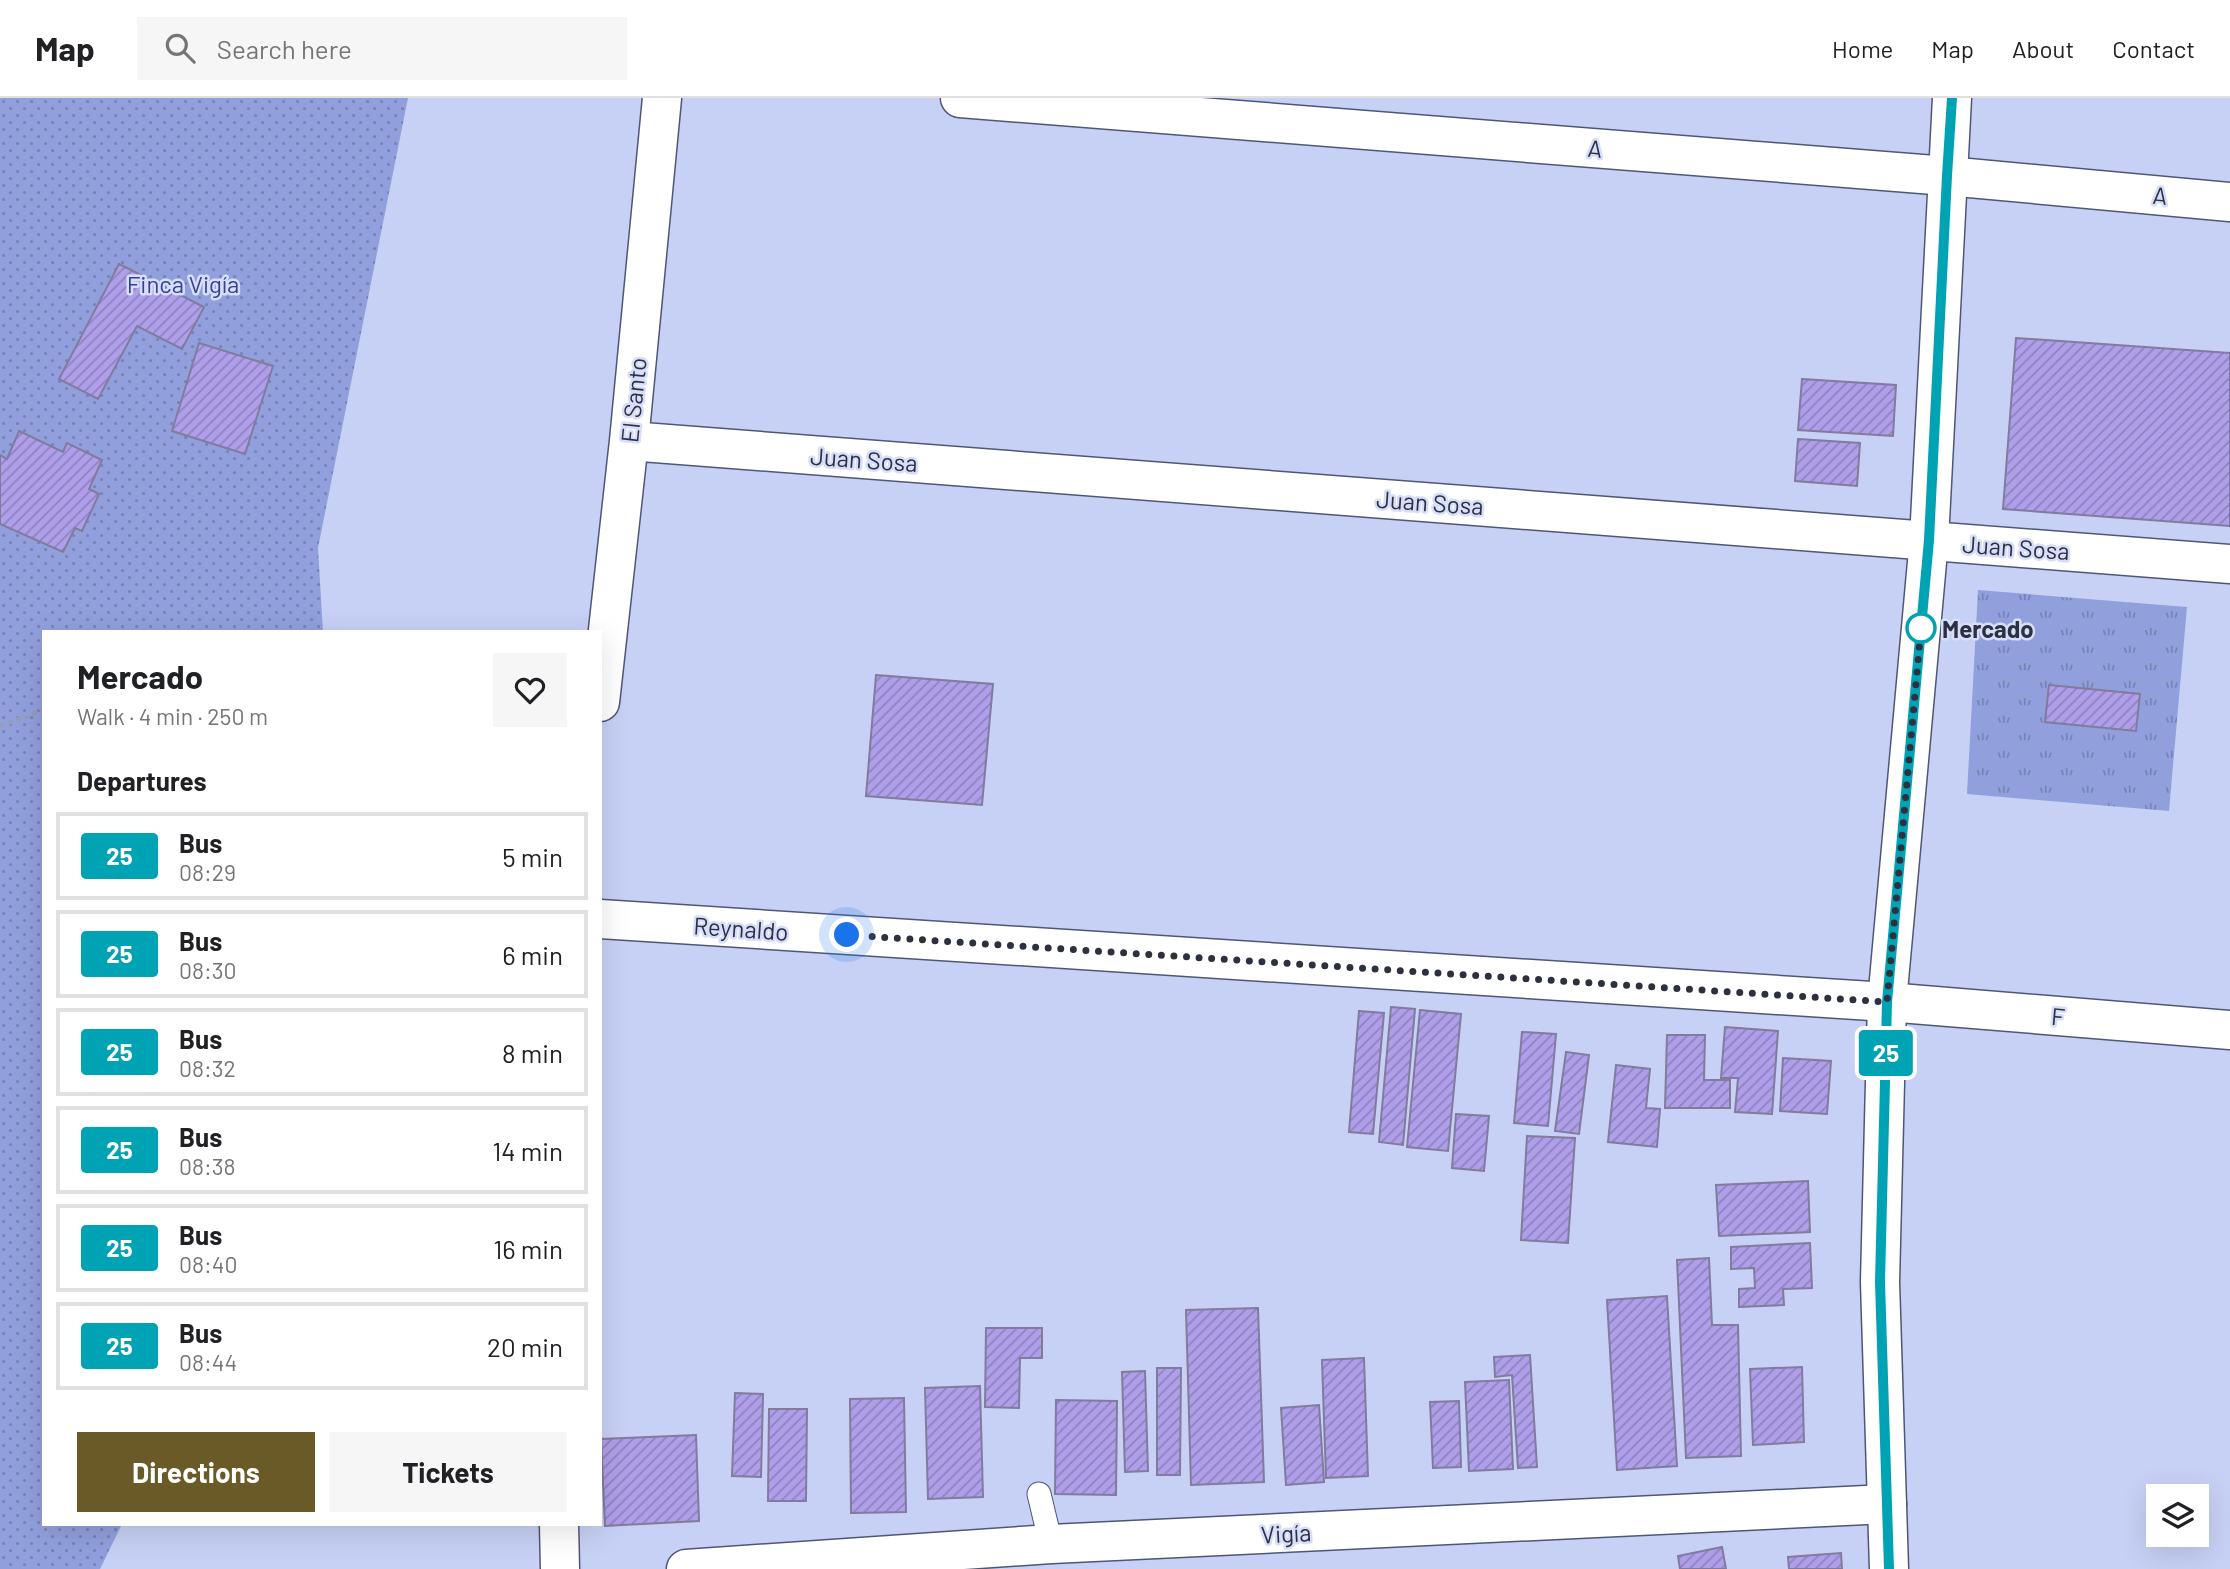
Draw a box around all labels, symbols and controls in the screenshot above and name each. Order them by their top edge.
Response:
search box [137,17,627,80]
text: Map [35,28,95,68]
icon: search [161,29,199,67]
text: Search here [217,33,352,64]
text: Home [1832,34,1893,63]
text: Map [1931,34,1974,63]
text: About [2012,34,2074,63]
text: Contact [2112,34,2195,63]
street label: A [1586,133,1604,163]
street label: A [2151,180,2169,210]
park label: Finca Vigía [127,269,239,298]
street label: El Santo [614,356,652,444]
street label: Juan Sosa [809,441,919,477]
street label: Juan Sosa [1375,484,1485,520]
street label: Juan Sosa [1961,529,2071,565]
marker: Mercado [1906,613,1936,643]
place label: Mercado [1942,614,2034,643]
button: heart [493,653,567,727]
text: Mercado [77,656,203,696]
text: Walk · 4 min · 250 m [77,702,268,730]
text: Departures [77,765,207,796]
text: Bus [179,827,222,858]
text: 25 [106,841,133,870]
text: 5 min [502,841,563,872]
text: 08:29 [179,858,236,886]
street label: Reynaldo [693,910,789,946]
your location [829,917,864,952]
text: Bus [179,925,222,956]
text: 25 [106,939,133,968]
text: 6 min [502,939,563,970]
text: 08:30 [179,956,237,984]
street label: F [2050,1001,2066,1031]
text: Bus [179,1023,222,1054]
line badge: 25 [1854,1030,1918,1076]
text: 25 [106,1037,133,1066]
text: 8 min [502,1037,563,1068]
text: 25 [1873,1038,1899,1067]
text: 08:32 [179,1054,236,1082]
text: Bus [179,1121,222,1152]
text: 25 [106,1135,133,1164]
text: 14 min [492,1135,563,1166]
text: 08:38 [179,1152,236,1180]
text: Bus [179,1219,222,1250]
text: 25 [106,1233,133,1262]
text: 16 min [493,1233,563,1264]
text: 08:40 [179,1250,237,1278]
text: Bus [179,1317,222,1348]
text: 25 [106,1331,133,1360]
text: 20 min [487,1331,563,1362]
text: 08:44 [179,1348,237,1376]
button: Directions [77,1432,315,1512]
button: Tickets [329,1432,567,1512]
map controls [2146,1484,2209,1547]
button: layers [2146,1484,2209,1547]
street label: Vigía [1260,1517,1312,1549]

